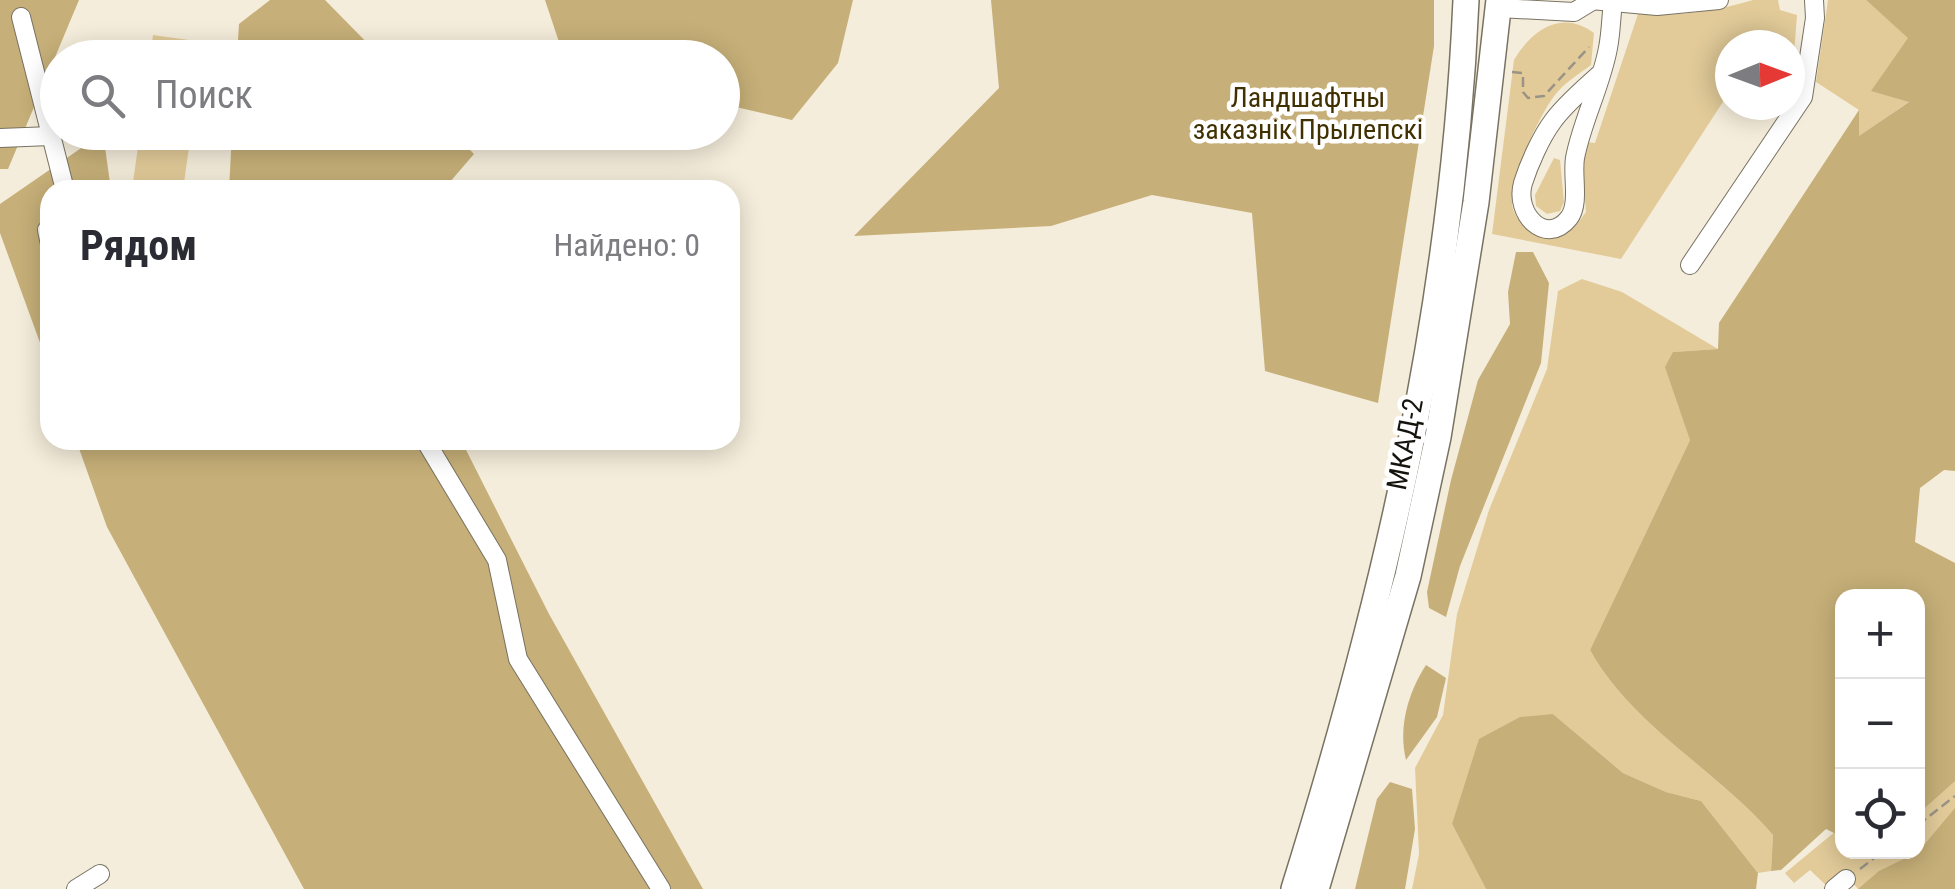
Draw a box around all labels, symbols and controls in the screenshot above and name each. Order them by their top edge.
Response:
north arrow [1715,30,1805,120]
search box [40,40,740,150]
icon: search [75,68,130,123]
text: Поиск [155,73,253,117]
park label: Ландшафтны заказнік Прылепскі [1193,81,1423,146]
text: Рядом [80,221,197,270]
text: Найдено: 0 [553,226,700,264]
street label: МКАД-2 [1380,395,1430,493]
map controls [1835,589,1925,859]
button: + [1835,589,1925,679]
button: − [1835,679,1925,769]
button: locate [1835,769,1925,859]

